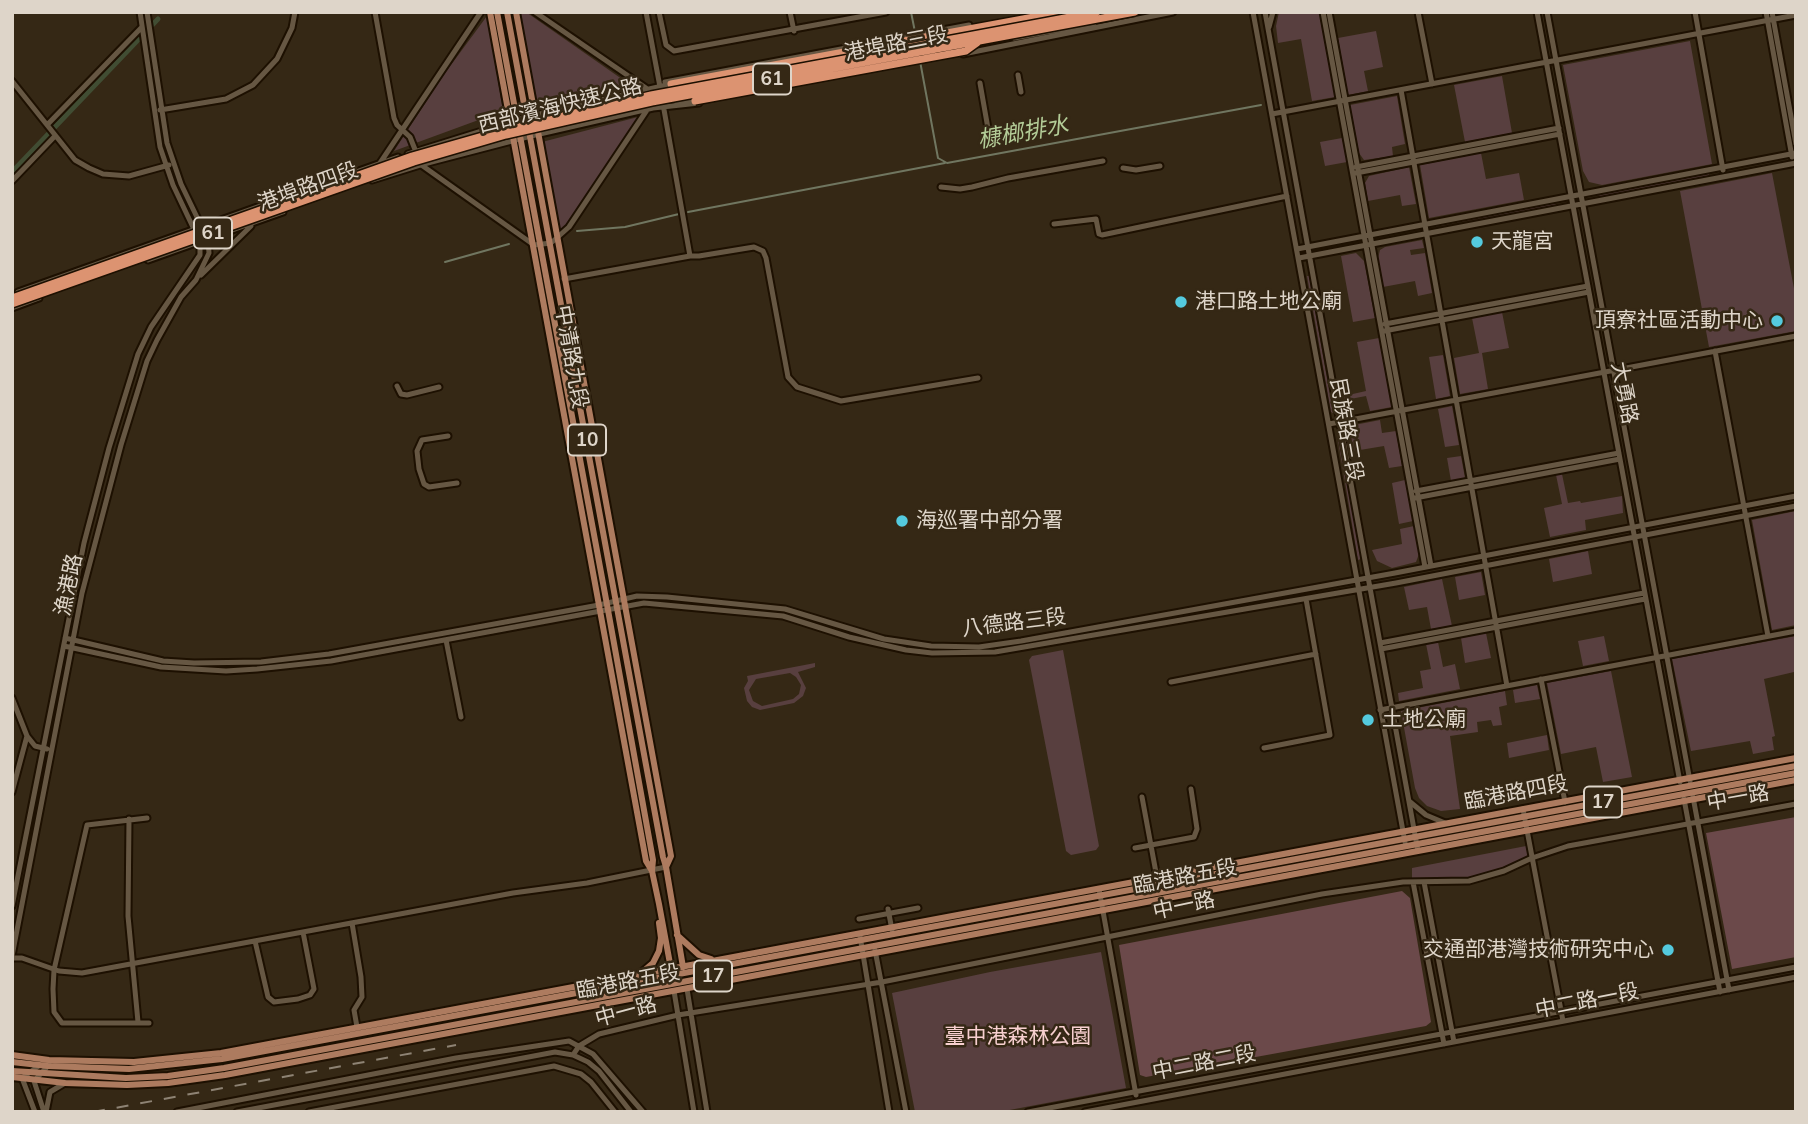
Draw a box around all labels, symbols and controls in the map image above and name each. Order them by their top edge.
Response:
street label: 港埠路三段 [842,22,950,66]
road number: 61 [753,64,791,94]
street label: 西部濱海快速公路 [475,73,645,139]
water label: 槺榔排水 [975,111,1071,155]
street label: 港埠路四段 [254,157,362,217]
road number: 61 [194,218,232,248]
place label: 天龍宮 [1491,229,1554,255]
marker: 天龍宮 [1469,234,1485,250]
place label: 港口路土地公廟 [1195,289,1342,315]
marker: 港口路土地公廟 [1173,294,1189,310]
street label: 中清路九段 [549,303,593,411]
place label: 頂寮社區活動中心 [1595,308,1763,334]
marker: 頂寮社區活動中心 [1769,313,1785,329]
street label: 大勇路 [1606,360,1642,426]
street label: 民族路三段 [1324,376,1368,484]
road number: 10 [568,424,606,456]
place label: 海巡署中部分署 [916,508,1063,534]
marker: 海巡署中部分署 [894,513,910,529]
street label: 漁港路 [50,552,88,618]
street label: 八德路三段 [960,604,1068,642]
place label: 土地公廟 [1382,707,1466,733]
marker: 土地公廟 [1360,712,1376,728]
street label: 臨港路四段 [1462,771,1570,815]
street label: 中一路 [1705,780,1771,816]
road number: 17 [1584,786,1622,818]
street label: 臨港路五段 [1131,855,1239,899]
street label: 中一路 [1151,887,1217,925]
place label: 交通部港灣技術研究中心 [1423,937,1654,963]
marker: 交通部港灣技術研究中心 [1660,942,1676,958]
street label: 臨港路五段 [574,960,682,1004]
road number: 17 [694,960,732,992]
street label: 中二路一段 [1533,979,1641,1023]
street label: 中一路 [592,992,660,1032]
park label: 臺中港森林公園 [945,1024,1091,1050]
street label: 中二路二段 [1150,1041,1258,1085]

